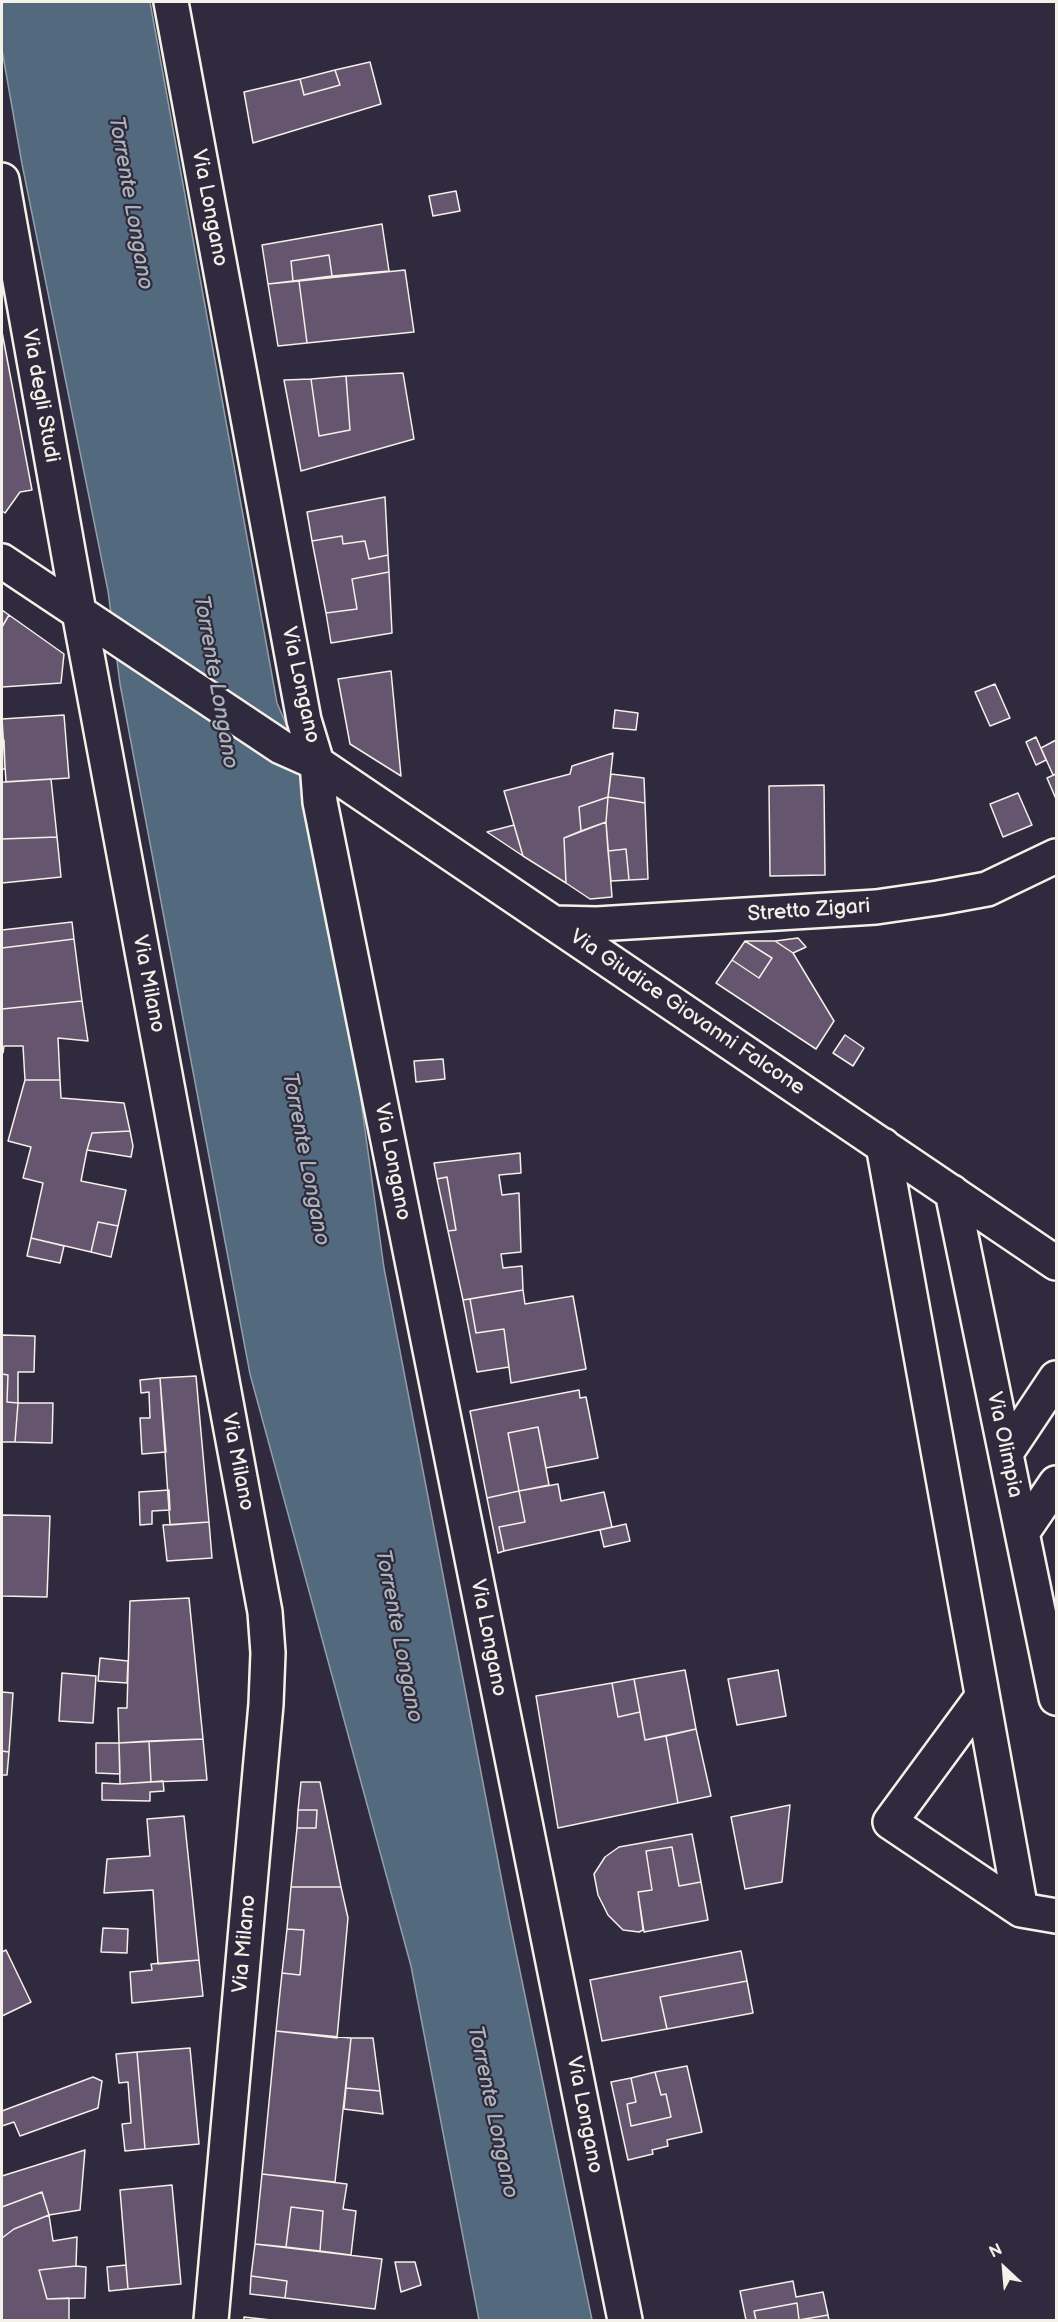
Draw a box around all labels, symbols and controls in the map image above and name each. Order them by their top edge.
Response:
water label: Torrente Longano [102,114,158,292]
street label: Via Longano [185,147,233,269]
street label: Via degli Studi [16,327,64,465]
water label: Torrente Longano [187,593,243,771]
street label: Via Longano [275,624,325,746]
street label: Stretto Zigari [747,894,871,928]
street label: Via Giudice Giovanni Falcone [565,925,809,1101]
street label: Via Milano [126,933,170,1035]
water label: Torrente Longano [275,1070,335,1248]
street label: Via Longano [368,1101,416,1223]
street label: Via Olimpia [981,1390,1027,1500]
street label: Via Milano [215,1411,259,1513]
water label: Torrente Longano [368,1547,428,1725]
street label: Via Longano [464,1577,512,1699]
street label: Via Milano [228,1894,262,1994]
water label: Torrente Longano [461,2023,523,2201]
street label: Via Longano [560,2054,608,2176]
north arrow [974,2238,1034,2298]
text: N [986,2240,1005,2263]

